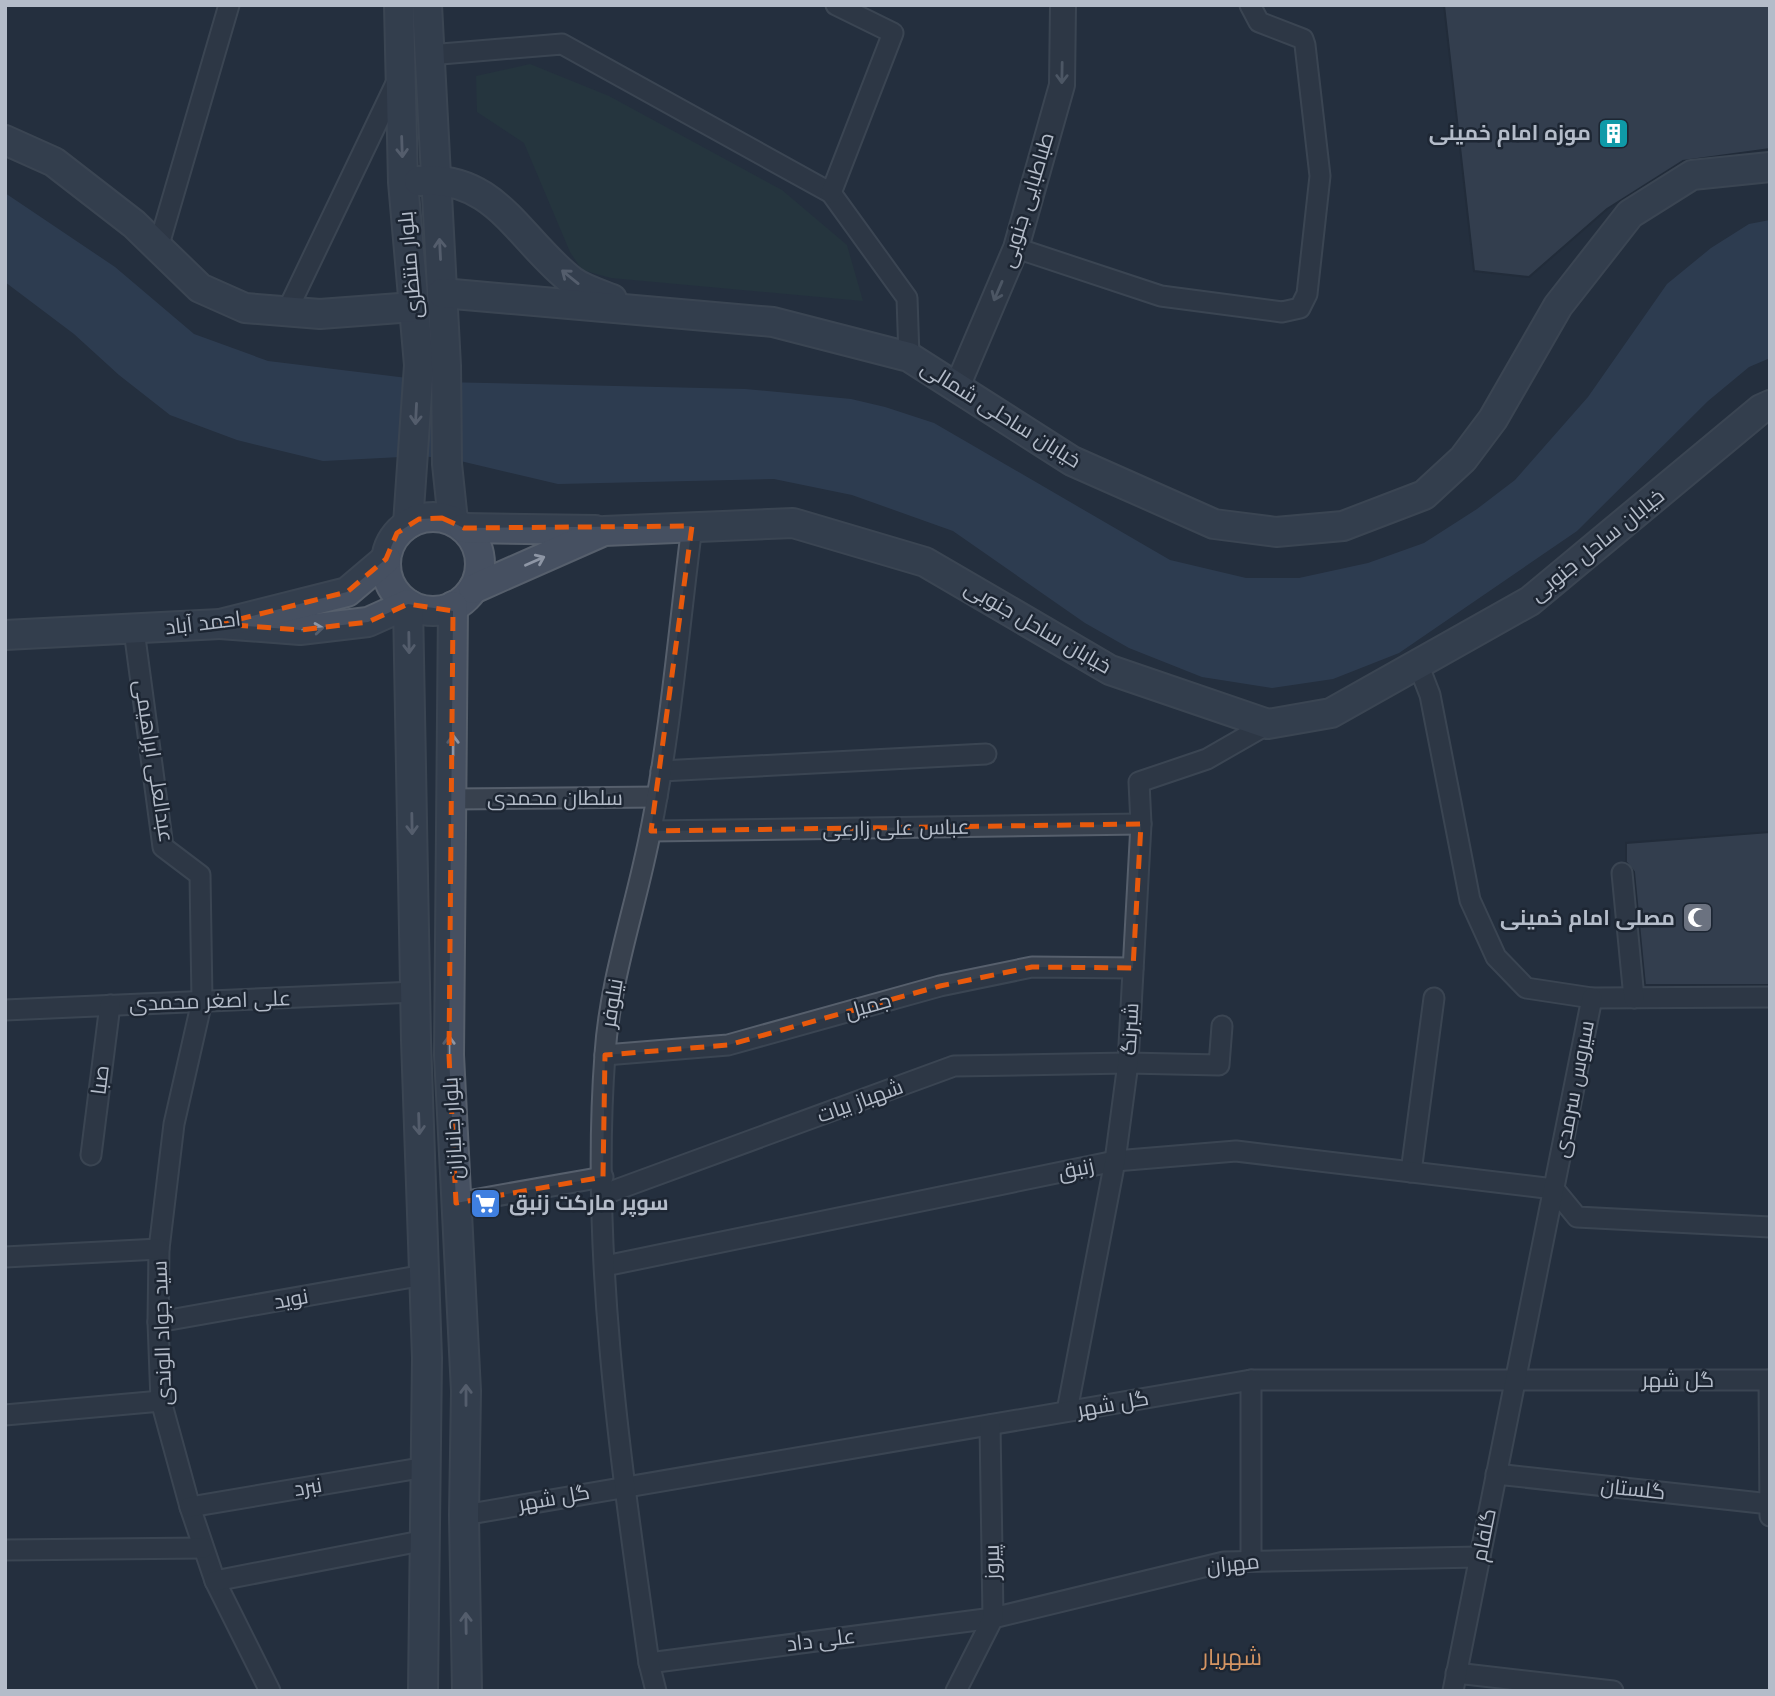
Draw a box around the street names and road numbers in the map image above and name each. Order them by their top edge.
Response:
street label: طباطبایی جنوبی [995,130,1060,271]
street label: بلوار منتظری [393,210,428,320]
street label: خیابان ساحلی شمالی [916,355,1085,474]
street label: خیابان ساحل جنوبی [1525,484,1669,607]
street label: خیابان ساحل جنوبی [960,575,1116,680]
street label: احمد آباد [164,606,242,639]
street label: عبدالعلی ابراهیمی [128,678,179,844]
street label: سلطان محمدی [487,786,623,811]
street label: عباس علی زارعی [822,815,970,842]
street label: نیلوفر [596,977,628,1030]
street label: علی اصغر محمدی [129,986,291,1017]
street label: جمیل [842,988,894,1025]
street label: شبرنگ [1117,1002,1143,1056]
street label: سیروس سرمدی [1549,1018,1600,1160]
street label: صبا [86,1064,113,1096]
street label: شهباز بیات [814,1074,907,1129]
street label: بلوار جانبازان [438,1076,469,1180]
street label: زنبق [1056,1154,1096,1185]
street label: سید جواد الوندی [147,1260,178,1406]
street label: نوید [272,1284,310,1314]
street label: گل شهر [1641,1368,1714,1393]
street label: گل شهر [1074,1386,1151,1423]
street label: نبرد [292,1473,324,1501]
street label: گلستان [1599,1474,1667,1505]
street label: گل شهر [515,1480,592,1517]
street label: گلفام [1467,1507,1503,1564]
street label: پیروز [980,1544,1006,1581]
street label: مهران [1205,1549,1261,1580]
street label: علی داد [785,1624,857,1657]

